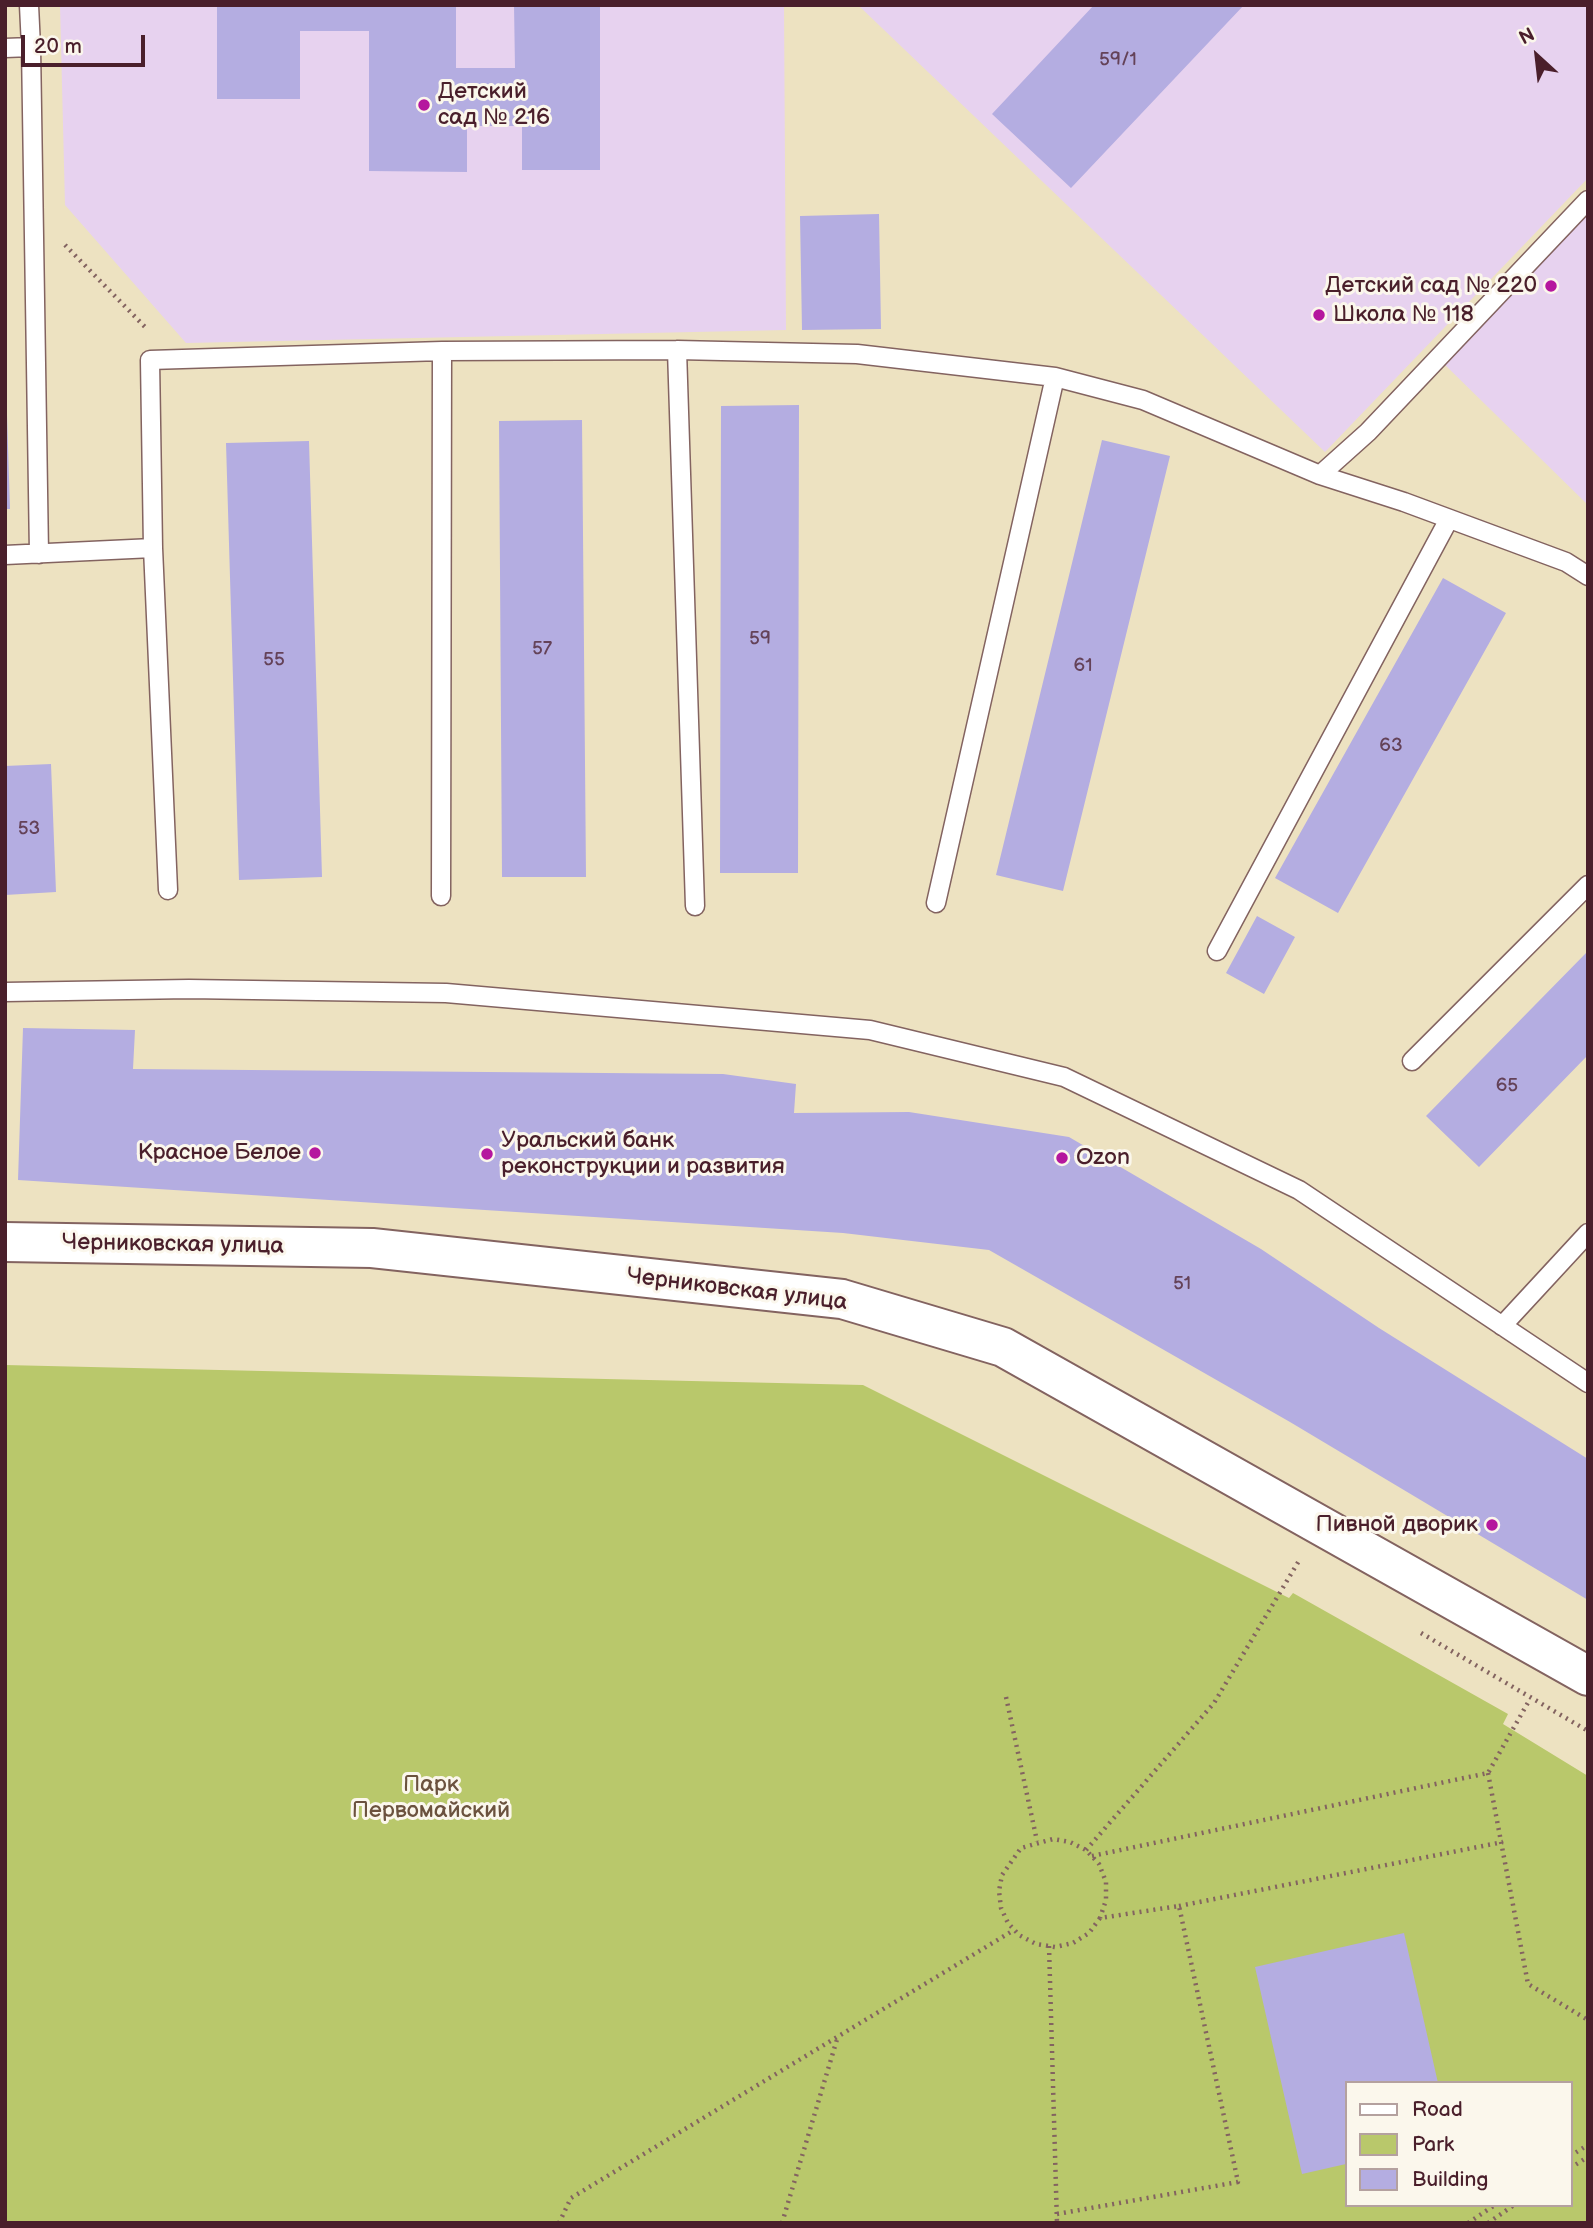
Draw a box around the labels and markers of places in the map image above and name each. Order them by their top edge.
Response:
place label: Детский сад № 216 [438,78,550,132]
marker: Детский сад № 216 [416,97,432,113]
place label: Детский сад № 220 [1325,272,1537,300]
marker: Детский сад № 220 [1543,278,1559,294]
place label: Школа № 118 [1333,301,1474,329]
marker: Школа № 118 [1311,307,1327,323]
place label: Уральский банк реконструкции и развития [501,1127,785,1181]
place label: Красное Белое [138,1139,301,1167]
place label: Ozon [1076,1144,1130,1172]
marker: Красное Белое [307,1145,323,1161]
marker: Уральский банк реконструкции и развития [479,1146,495,1162]
marker: Ozon [1054,1150,1070,1166]
place label: Пивной дворик [1315,1511,1478,1539]
marker: Пивной дворик [1484,1517,1500,1533]

